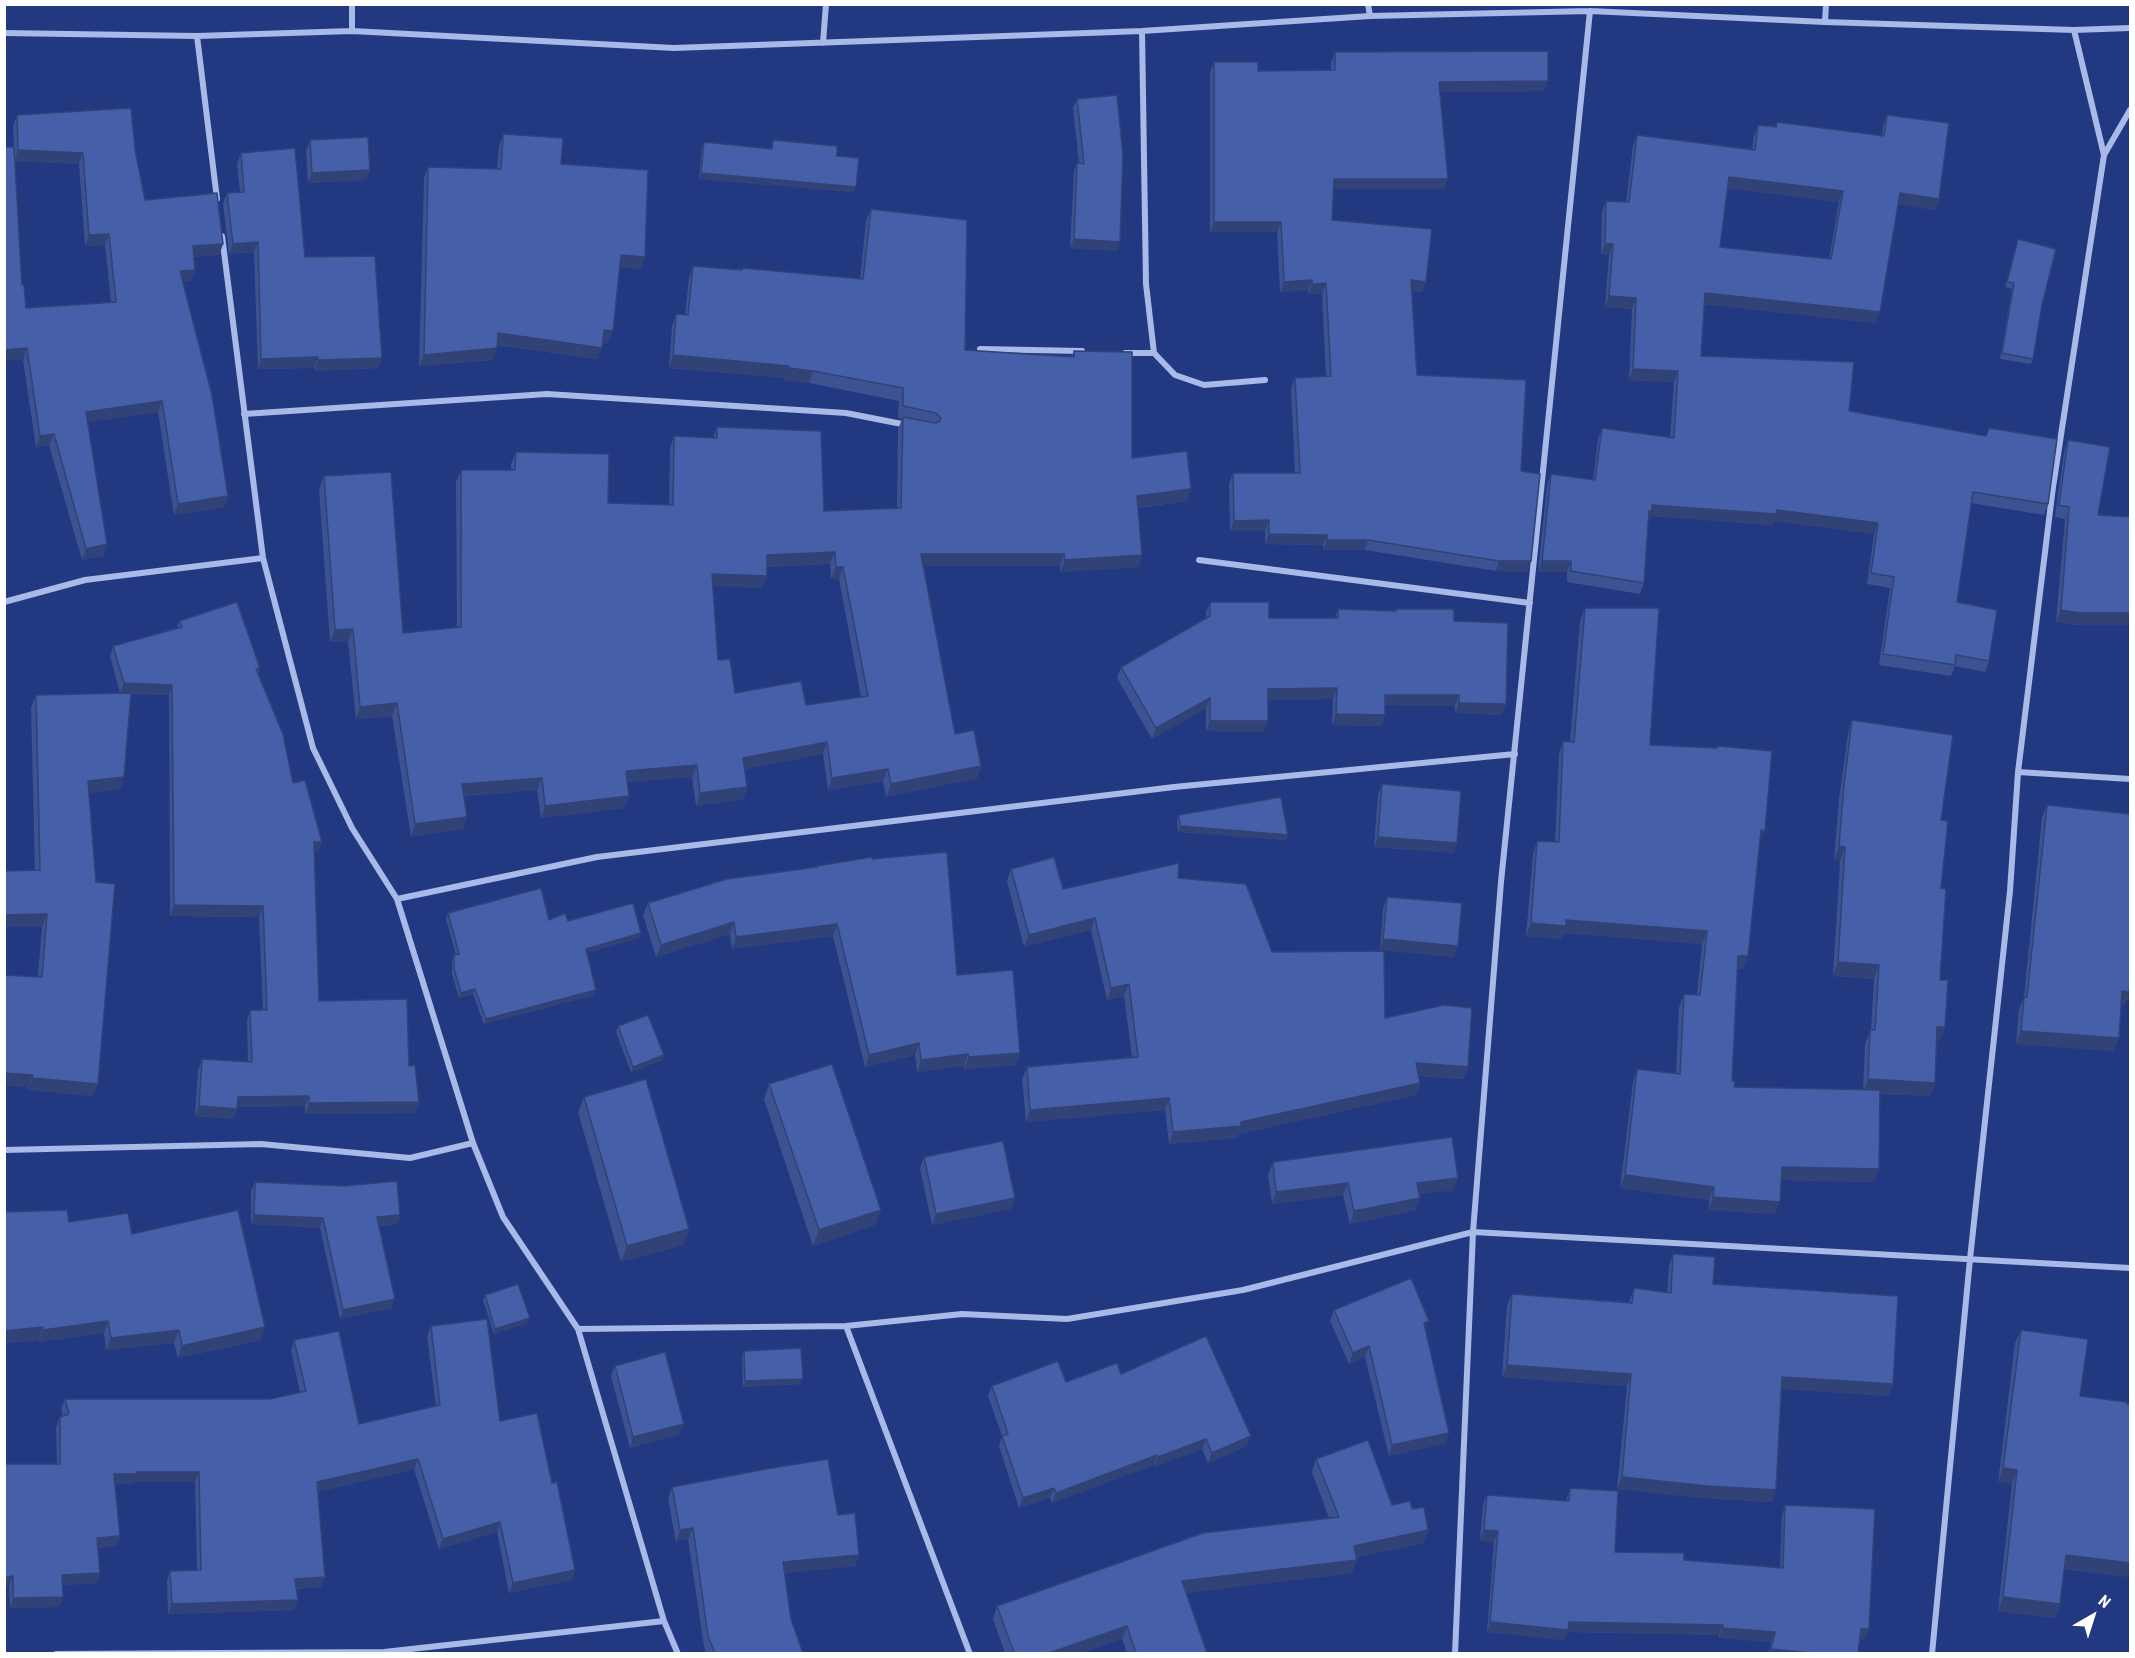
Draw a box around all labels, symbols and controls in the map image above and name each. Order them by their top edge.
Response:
north arrow [2063,1586,2123,1646]
text: N [2095,1591,2114,1612]

